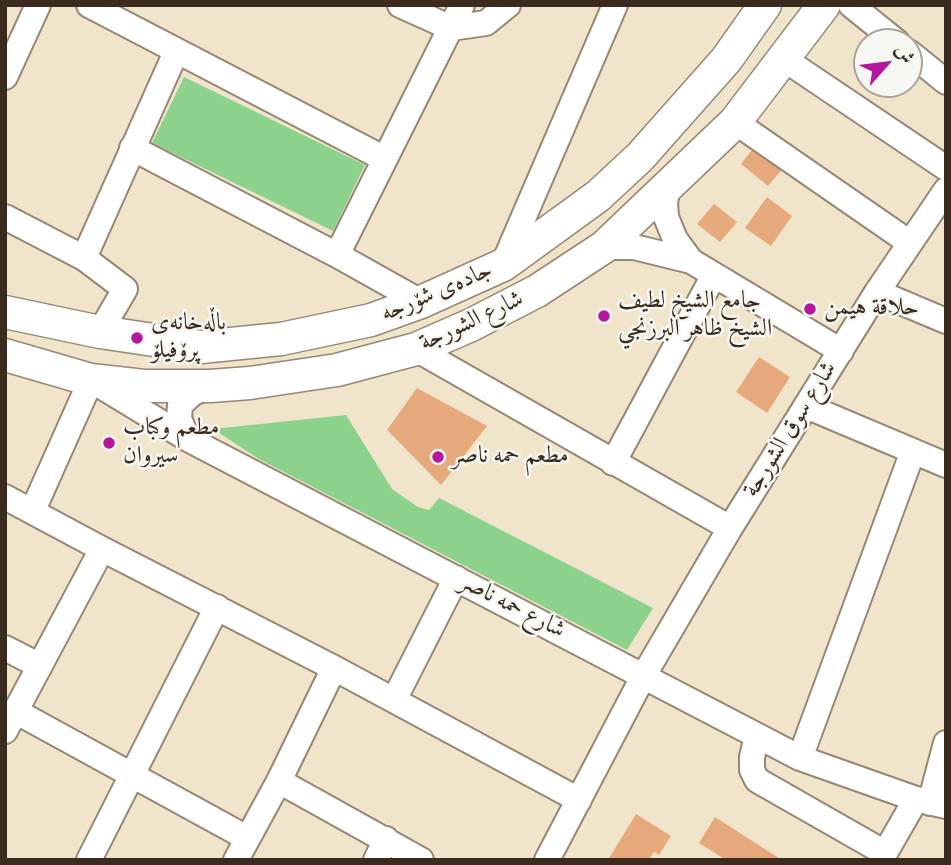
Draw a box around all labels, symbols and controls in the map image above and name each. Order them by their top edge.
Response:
north arrow [853,28,923,98]
text: ش [890,40,920,68]
street label: جادەی شۆرجە [377,257,497,329]
street label: شارع الشورجة [416,285,528,359]
place label: جامع الشيخ لطيف الشيخ ظاهر البرزنجي [618,288,772,344]
place label: حلاقة هيمن [824,295,919,323]
marker: حلاقة هيمن [802,301,818,317]
marker: جامع الشيخ لطيف الشيخ ظاهر البرزنجي [596,308,612,324]
place label: باڵەخانەی پرۆفیلۆ [151,310,226,366]
marker: باڵەخانەی پرۆفیلۆ [129,330,145,346]
street label: شارع سوق الشورجة [738,357,844,503]
place label: مطعم وكباب سيروان [123,415,219,471]
marker: مطعم وكباب سيروان [101,435,117,451]
place label: مطعم حمه ناصر [452,443,569,471]
marker: مطعم حمه ناصر [430,449,446,465]
street label: شارع حمه ناصر [454,568,570,646]

